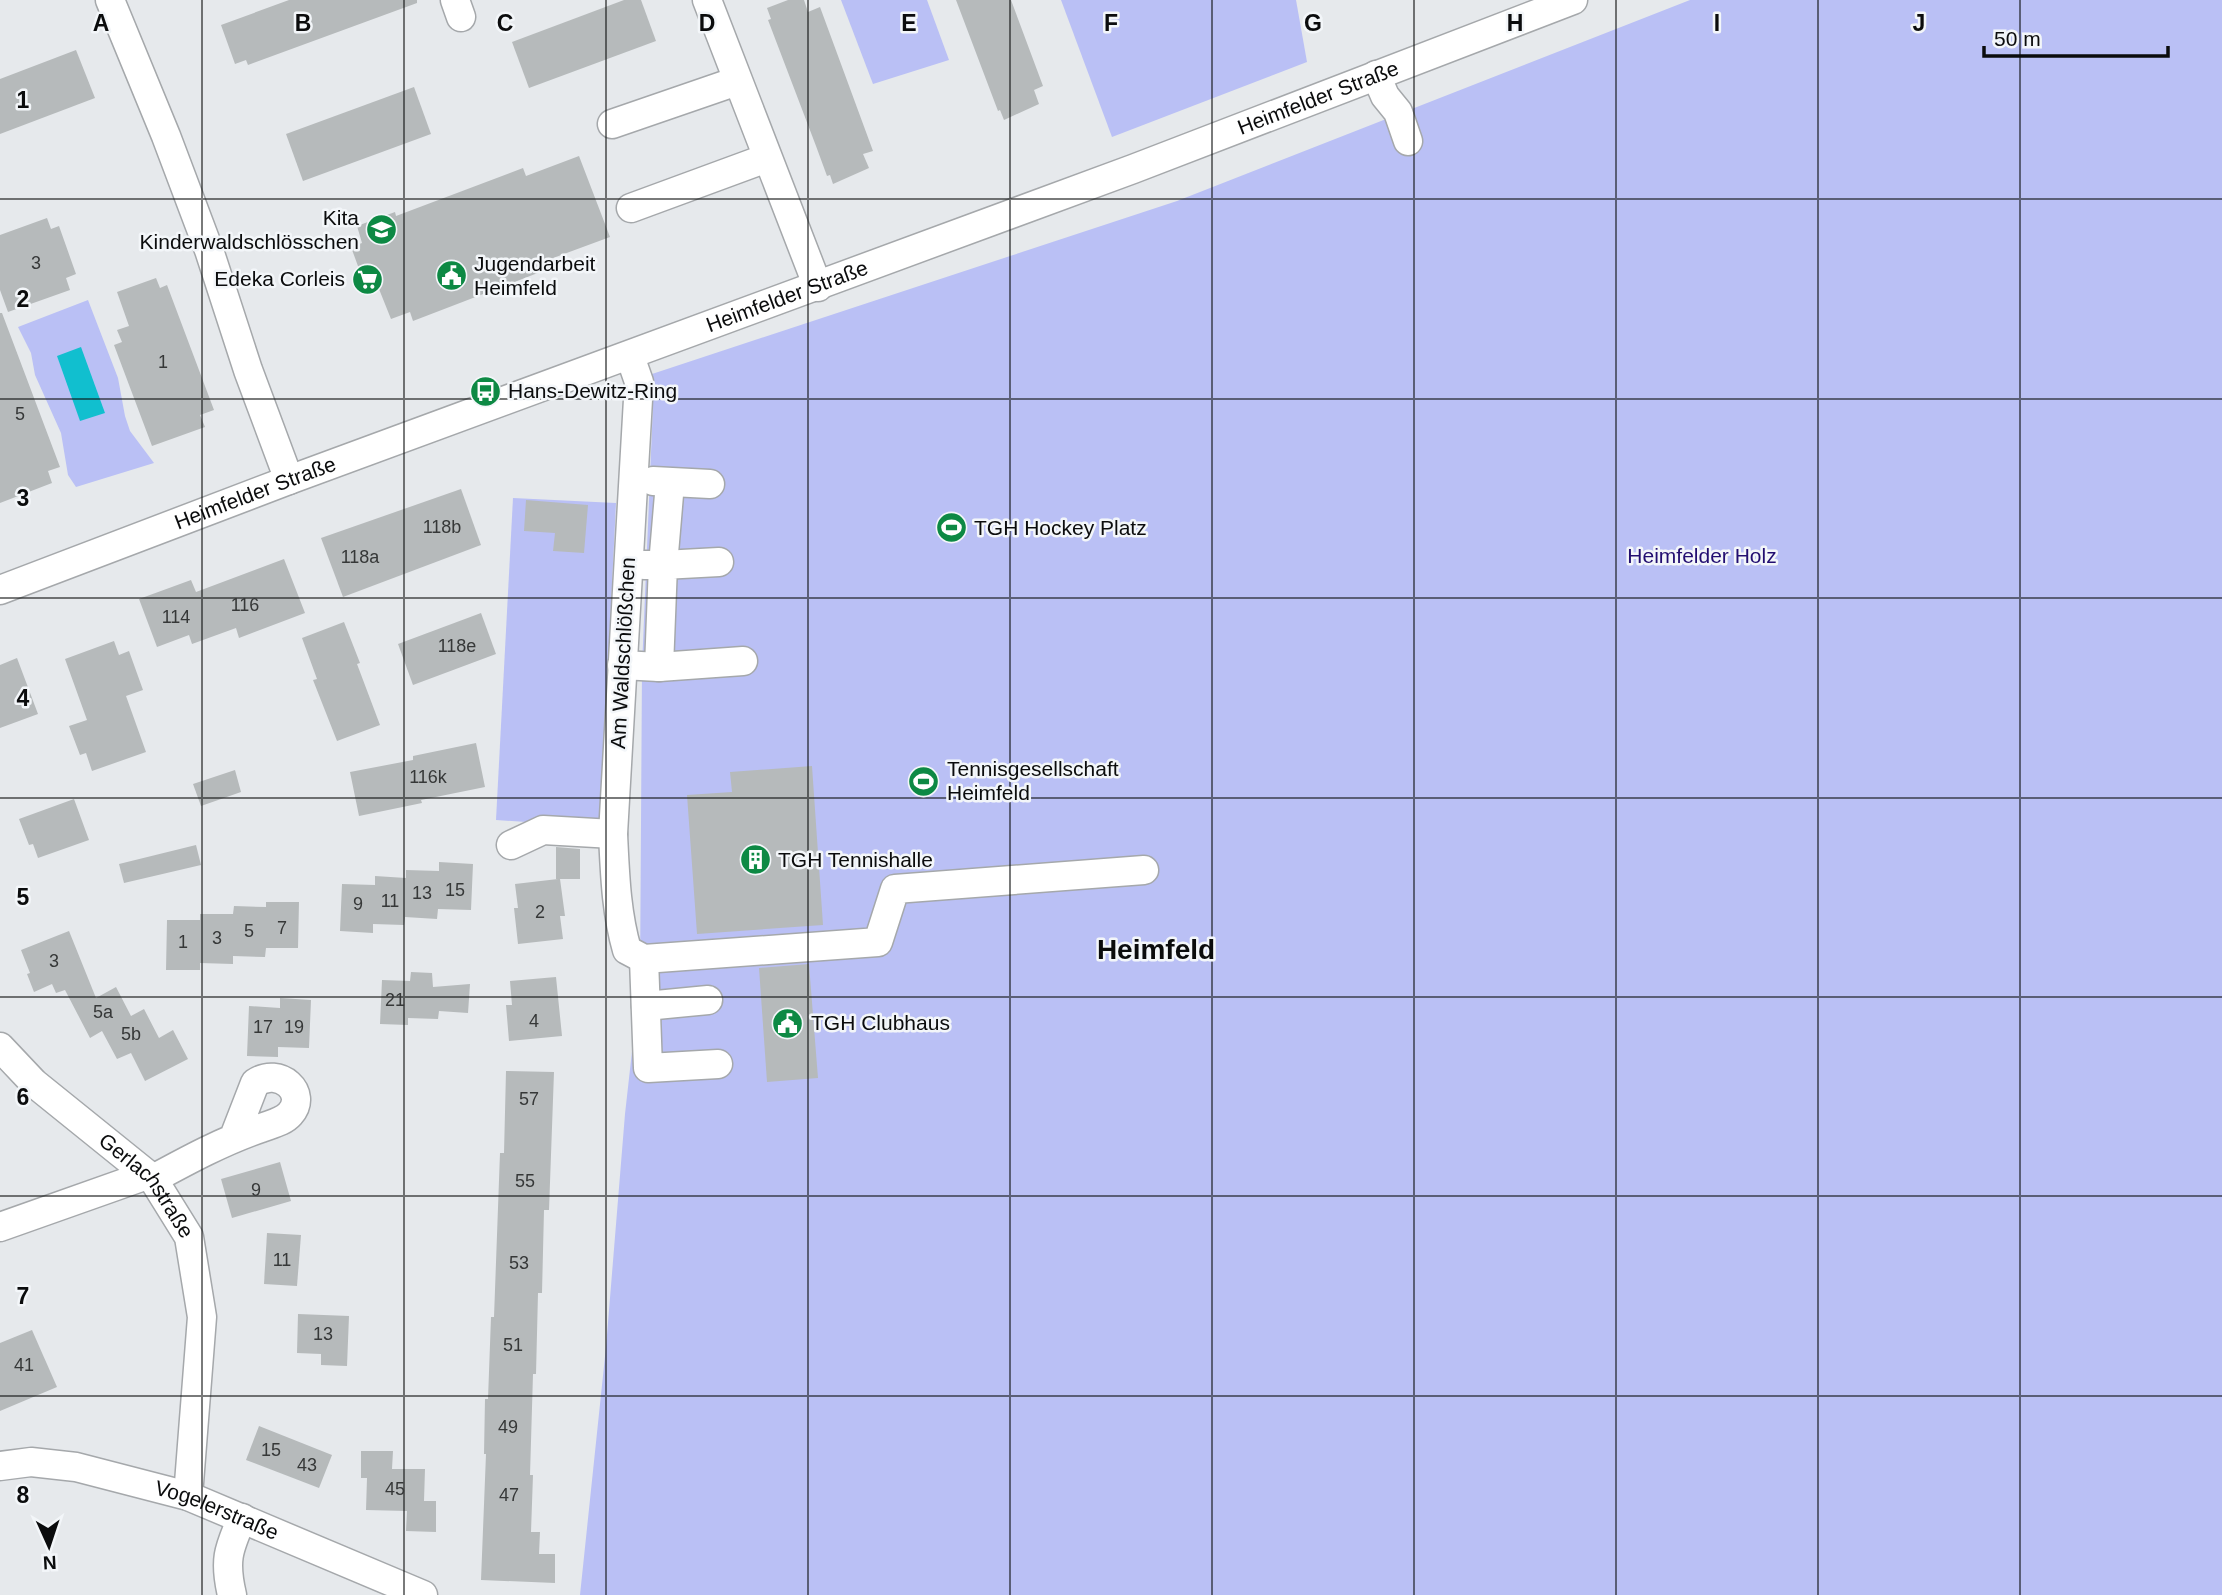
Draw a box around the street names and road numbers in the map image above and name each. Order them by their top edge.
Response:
street label: Heimfelder Straße [1234,56,1402,139]
street label: Heimfelder Straße [703,256,871,336]
street label: Heimfelder Straße [171,452,339,533]
street label: Am Waldschlößchen [606,557,639,749]
street label: Gerlachstraße [95,1128,199,1242]
street label: Vogelerstraße [153,1476,282,1544]

